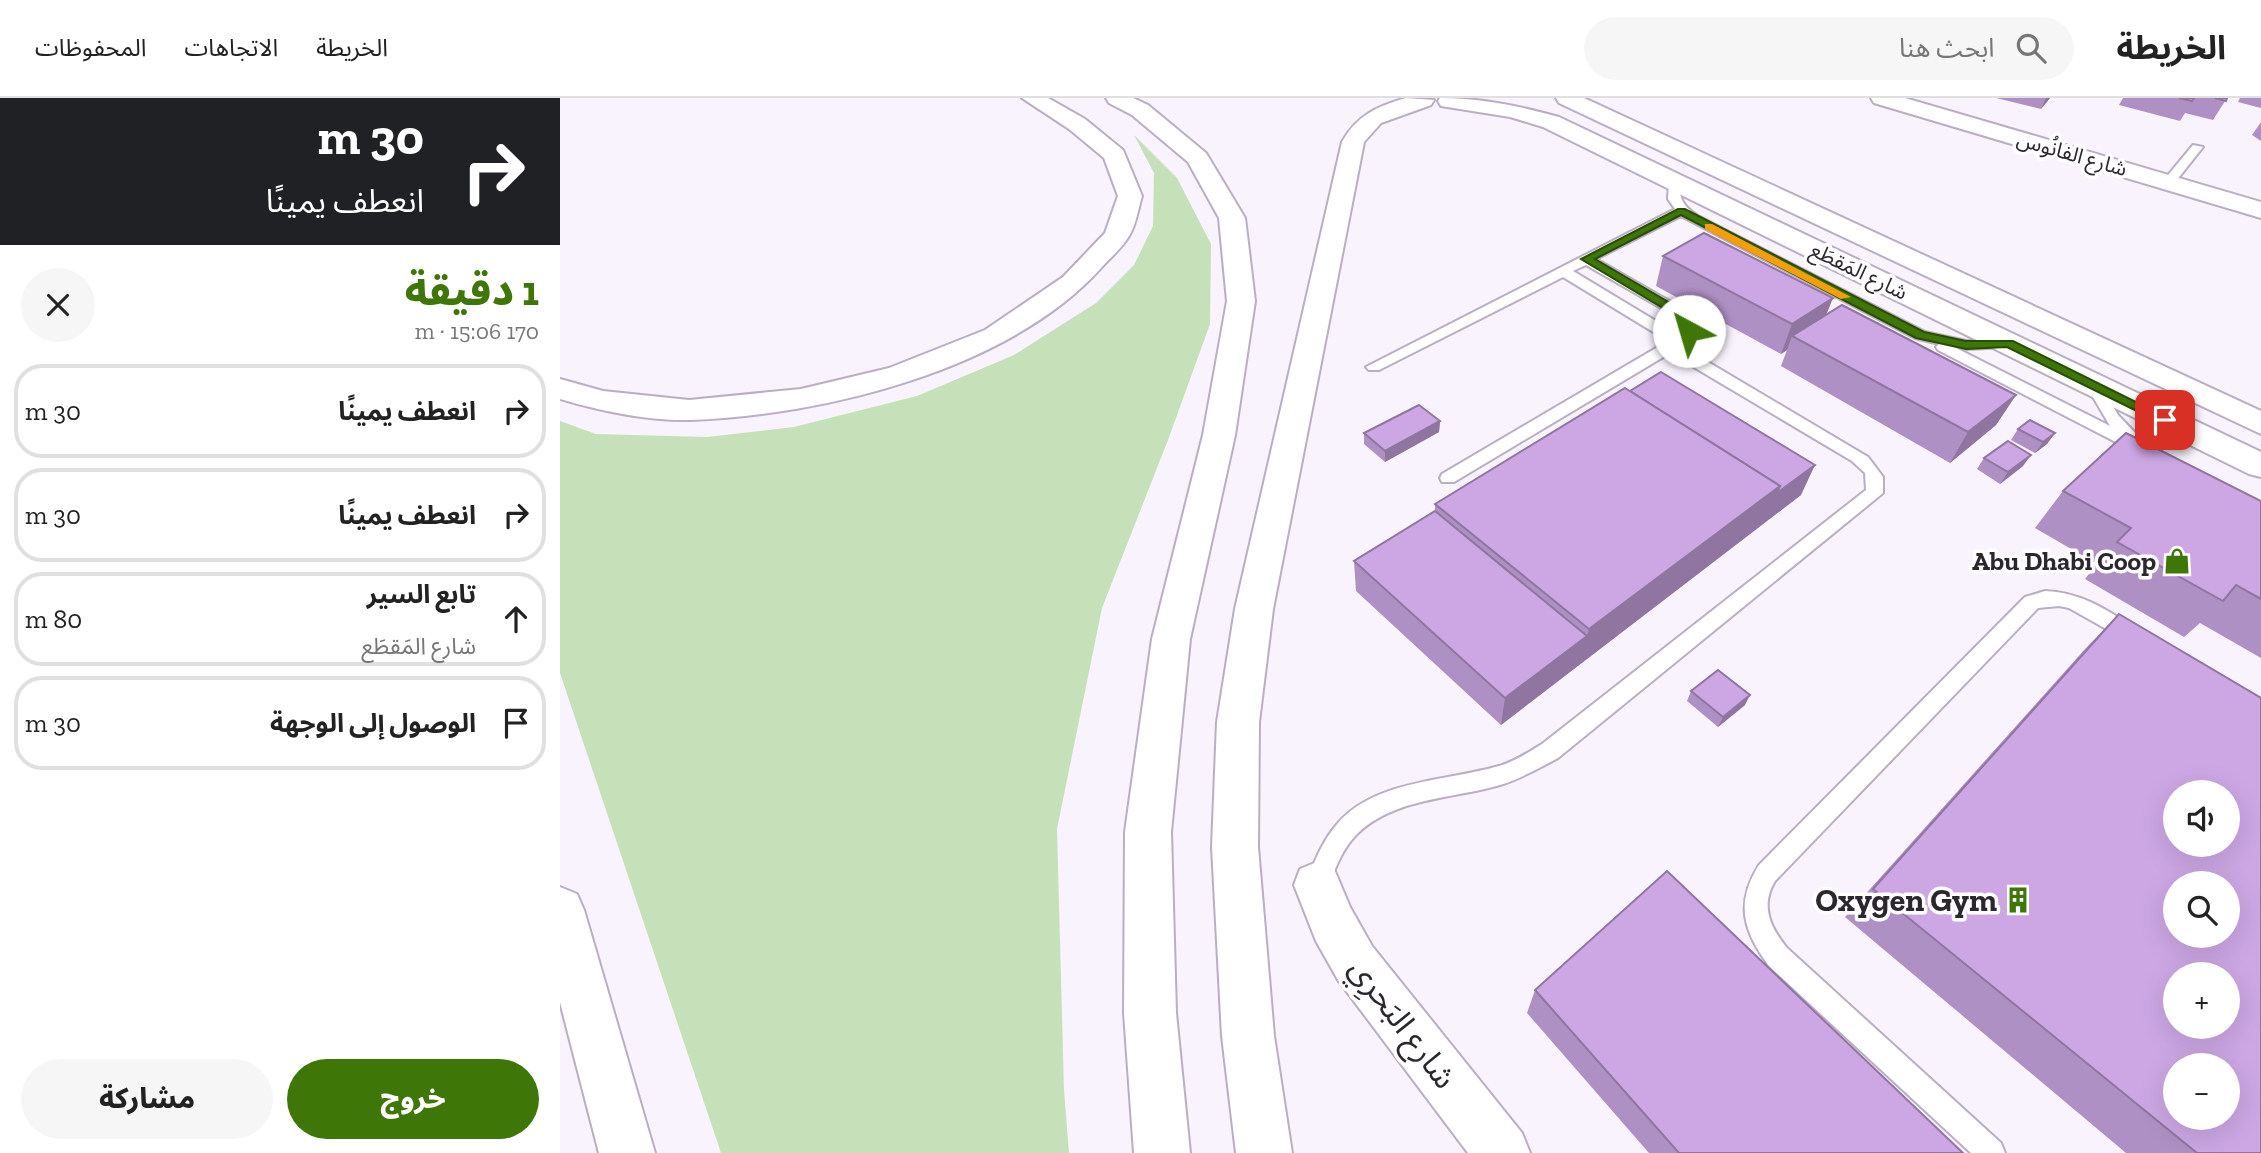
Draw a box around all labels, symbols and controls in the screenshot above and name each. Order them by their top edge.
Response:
search box [1584,17,2074,80]
text: الخريطة [2116,28,2226,67]
icon: search [2012,29,2050,67]
text: ابحث هنا [1899,32,1994,64]
text: المحفوظات [35,33,146,62]
text: الاتجاهات [184,33,278,62]
text: الخريطة [316,33,388,62]
text: 30 m [318,108,424,167]
icon: right [448,126,539,217]
street label: شارع الفانُوس [2013,126,2130,184]
text: انعطف يمينًا [266,182,424,220]
street label: شارع المَقطَع [1805,236,1912,307]
text: 1 دقيقة [405,265,539,316]
button: close [21,268,95,342]
position arrow [1652,294,1726,368]
text: 170 m · 15:06 [415,317,539,345]
pin [2135,390,2195,450]
icon: right [497,392,535,430]
text: 30 m [25,395,81,427]
text: انعطف يمينًا [338,395,476,427]
icon: arrive [2146,401,2184,439]
icon: right [497,496,535,534]
text: 30 m [25,499,81,531]
text: انعطف يمينًا [338,499,476,531]
place label: Abu Dhabi Coop [1972,545,2156,577]
shop icon: Abu Dhabi Coop [2162,546,2192,576]
text: تابع السير [367,578,476,610]
icon: ahead [497,600,535,638]
text: 80 m [25,603,82,635]
text: شارع المَقطَع [361,632,476,660]
icon: arrive [497,704,535,742]
text: 30 m [25,707,81,739]
text: الوصول إلى الوجهة [270,707,476,739]
map controls [2163,780,2240,1130]
button: sound [2163,780,2240,857]
button: search [2163,871,2240,948]
place label: Oxygen Gym [1815,881,1997,919]
building icon: Oxygen Gym [2003,885,2033,915]
street label: شارع البَحرِي [1337,950,1464,1099]
button: + [2163,962,2240,1039]
button: − [2163,1053,2240,1130]
button: مشاركة [21,1059,273,1139]
button: خروج [287,1059,539,1139]

